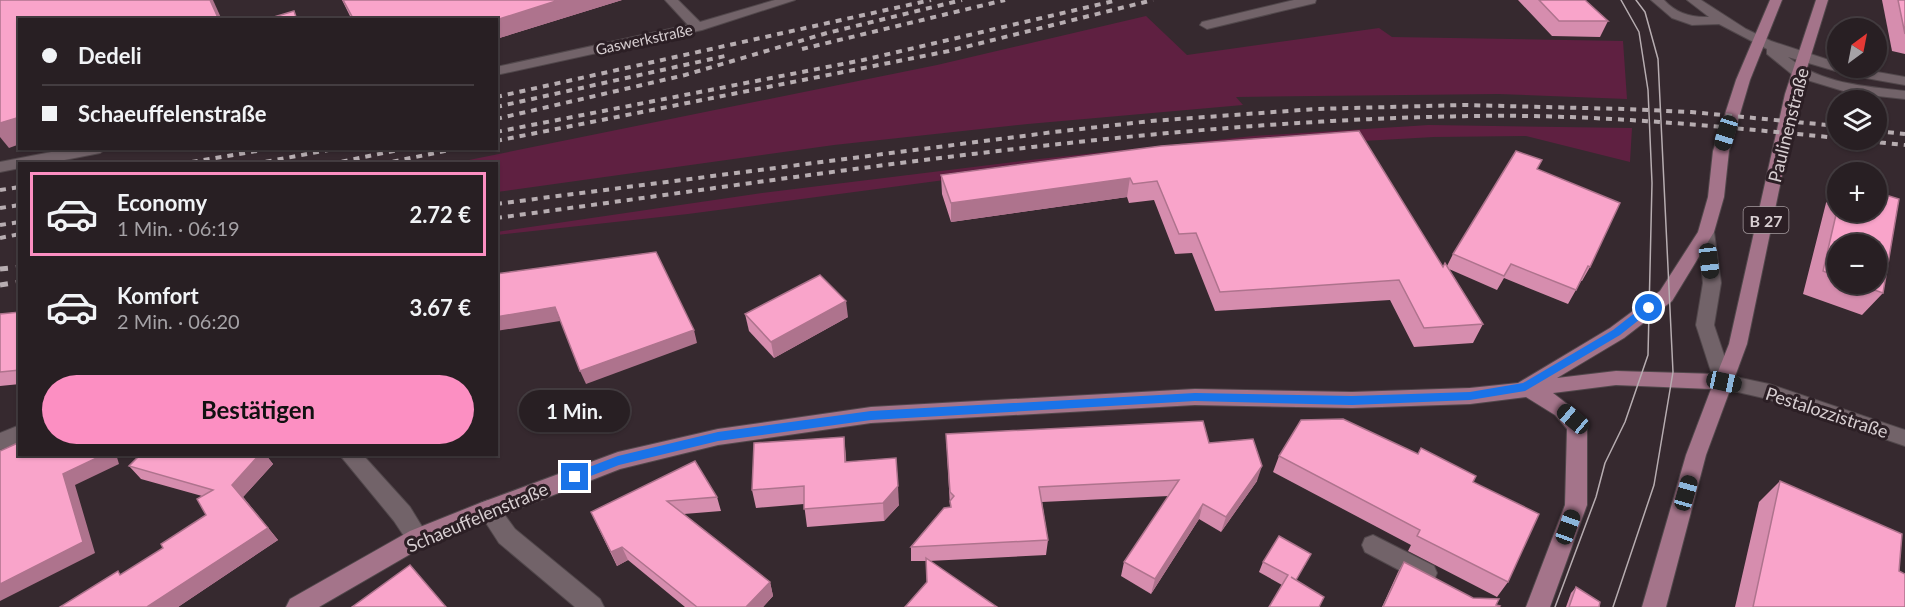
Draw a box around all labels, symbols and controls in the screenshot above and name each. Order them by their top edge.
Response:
north arrow [1827,18,1887,78]
map controls [1827,18,1887,294]
street label: Gaswerkstraße [594,20,694,58]
text: Dedeli [78,42,142,69]
street label: Paulinenstraße [1763,65,1813,185]
button: layers [1827,90,1887,150]
text: Schaeuffelenstraße [78,100,267,127]
car [1712,113,1740,153]
button: + [1827,162,1887,222]
icon: car [45,187,99,241]
text: Economy [117,189,207,216]
text: 2.72 € [409,201,471,228]
road number: B 27 [1744,207,1788,233]
text: 1 Min. · 06:19 [117,216,240,240]
button: − [1827,234,1887,294]
car [1698,242,1720,280]
icon: car [45,280,99,334]
text: Komfort [117,282,199,309]
text: 3.67 € [409,294,471,321]
route start [1635,294,1662,321]
text: 2 Min. · 06:20 [117,309,240,333]
car [1705,369,1743,395]
button: Bestätigen [42,375,474,444]
street label: Pestalozzistraße [1763,382,1891,442]
callout: 1 Min. [520,390,630,432]
text: 1 Min. [546,399,603,423]
car [1553,401,1593,437]
route end [561,463,588,490]
car [1672,473,1700,513]
street label: Schaeuffelenstraße [403,477,551,557]
car [1553,507,1583,547]

